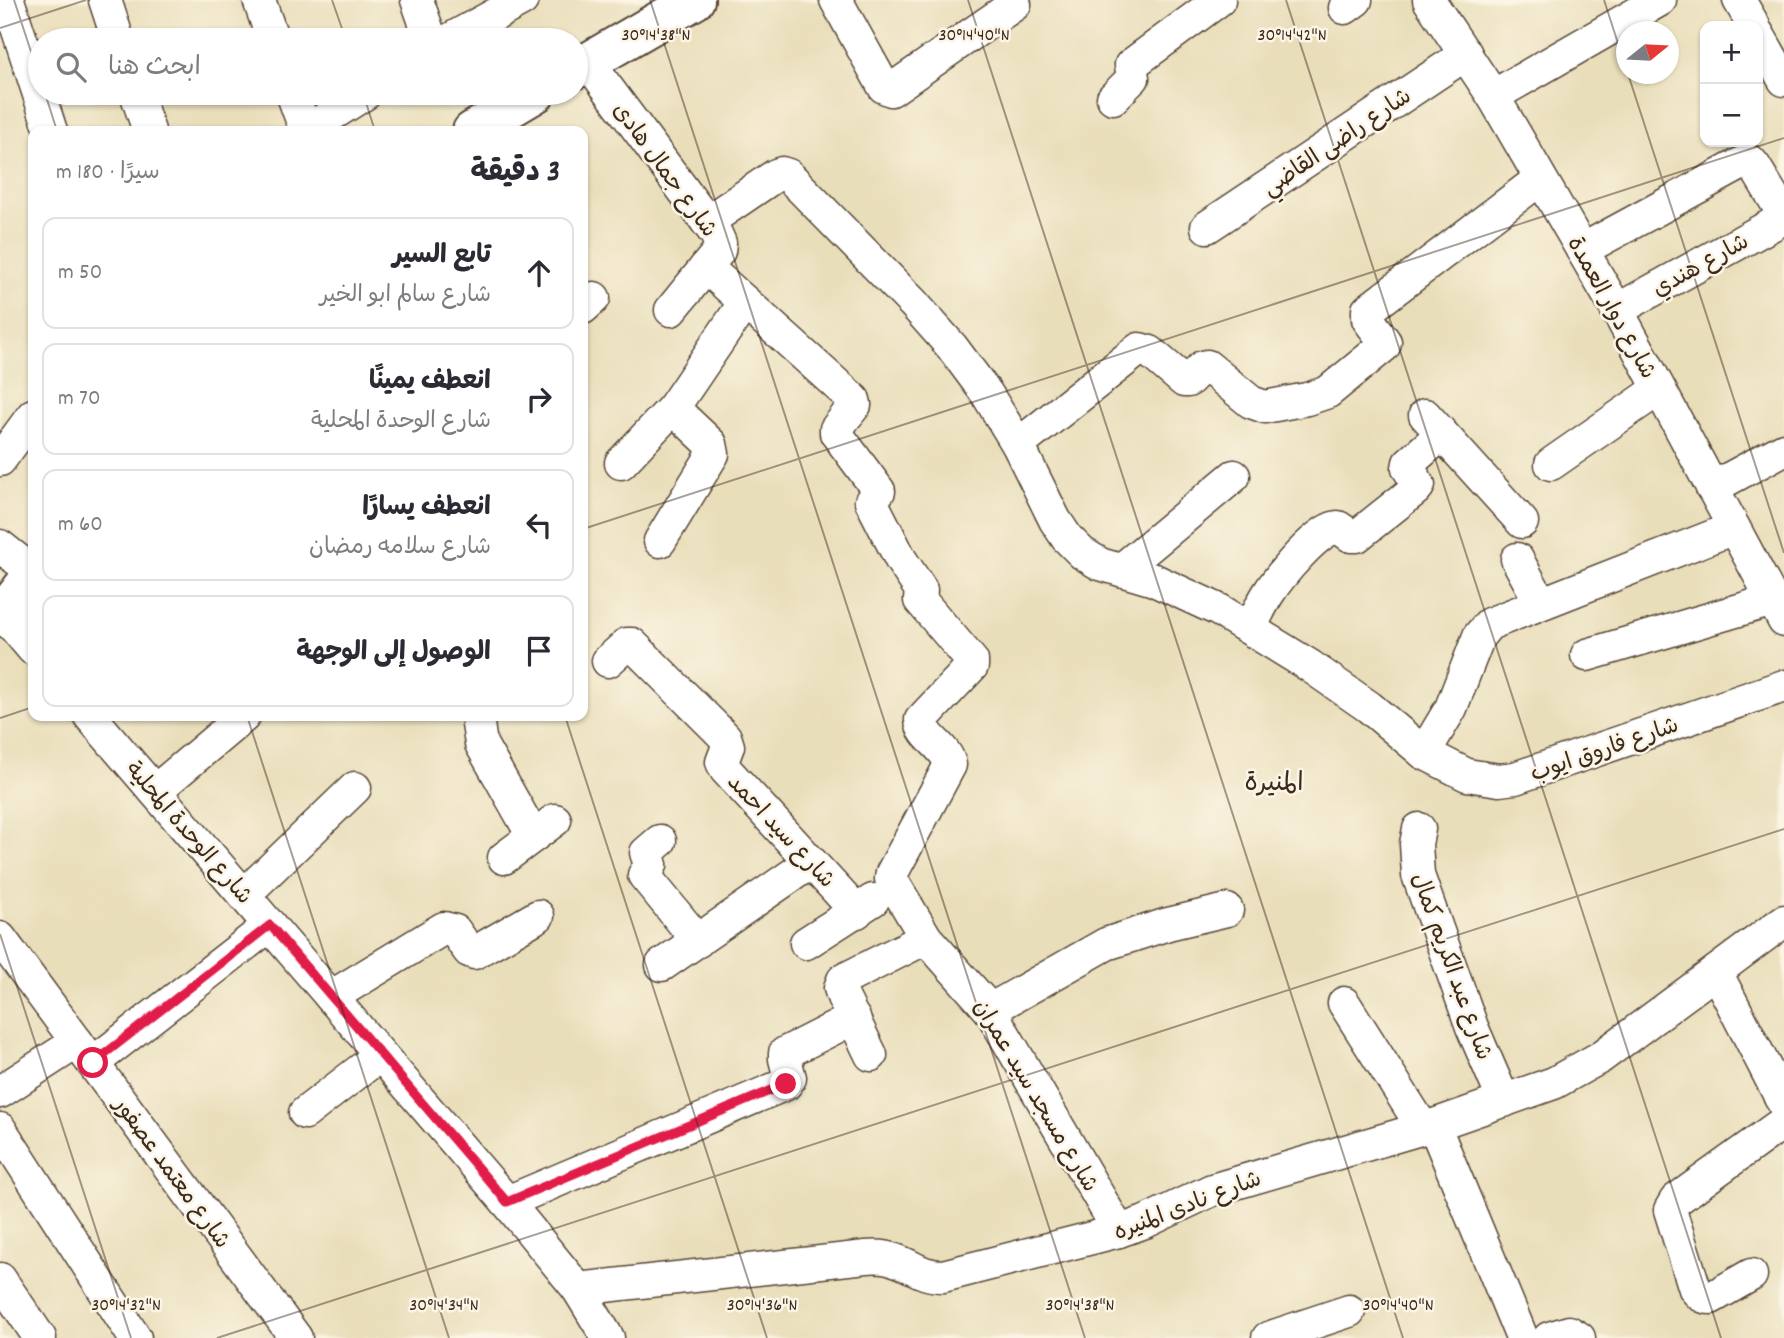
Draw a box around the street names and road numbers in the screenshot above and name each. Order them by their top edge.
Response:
street label: شارع راضى القاضي [1257,82,1420,207]
street label: شارع جمال هادى [603,97,724,246]
street label: شارع هندي [1647,227,1756,307]
street label: شارع دوار العمدة [1557,231,1663,386]
street label: شارع فاروق ايوب [1526,710,1684,792]
street label: شارع الوحدة المحلية [116,756,259,913]
street label: شارع سيد احمد [718,768,841,897]
street label: شارع عبد الكريم كمال [1401,869,1499,1065]
street label: شارع مسجد سيد عمران [963,994,1105,1200]
street label: شارع معتمد عصفور [103,1090,237,1257]
street label: شارع نادى المنيره [1110,1164,1267,1251]

